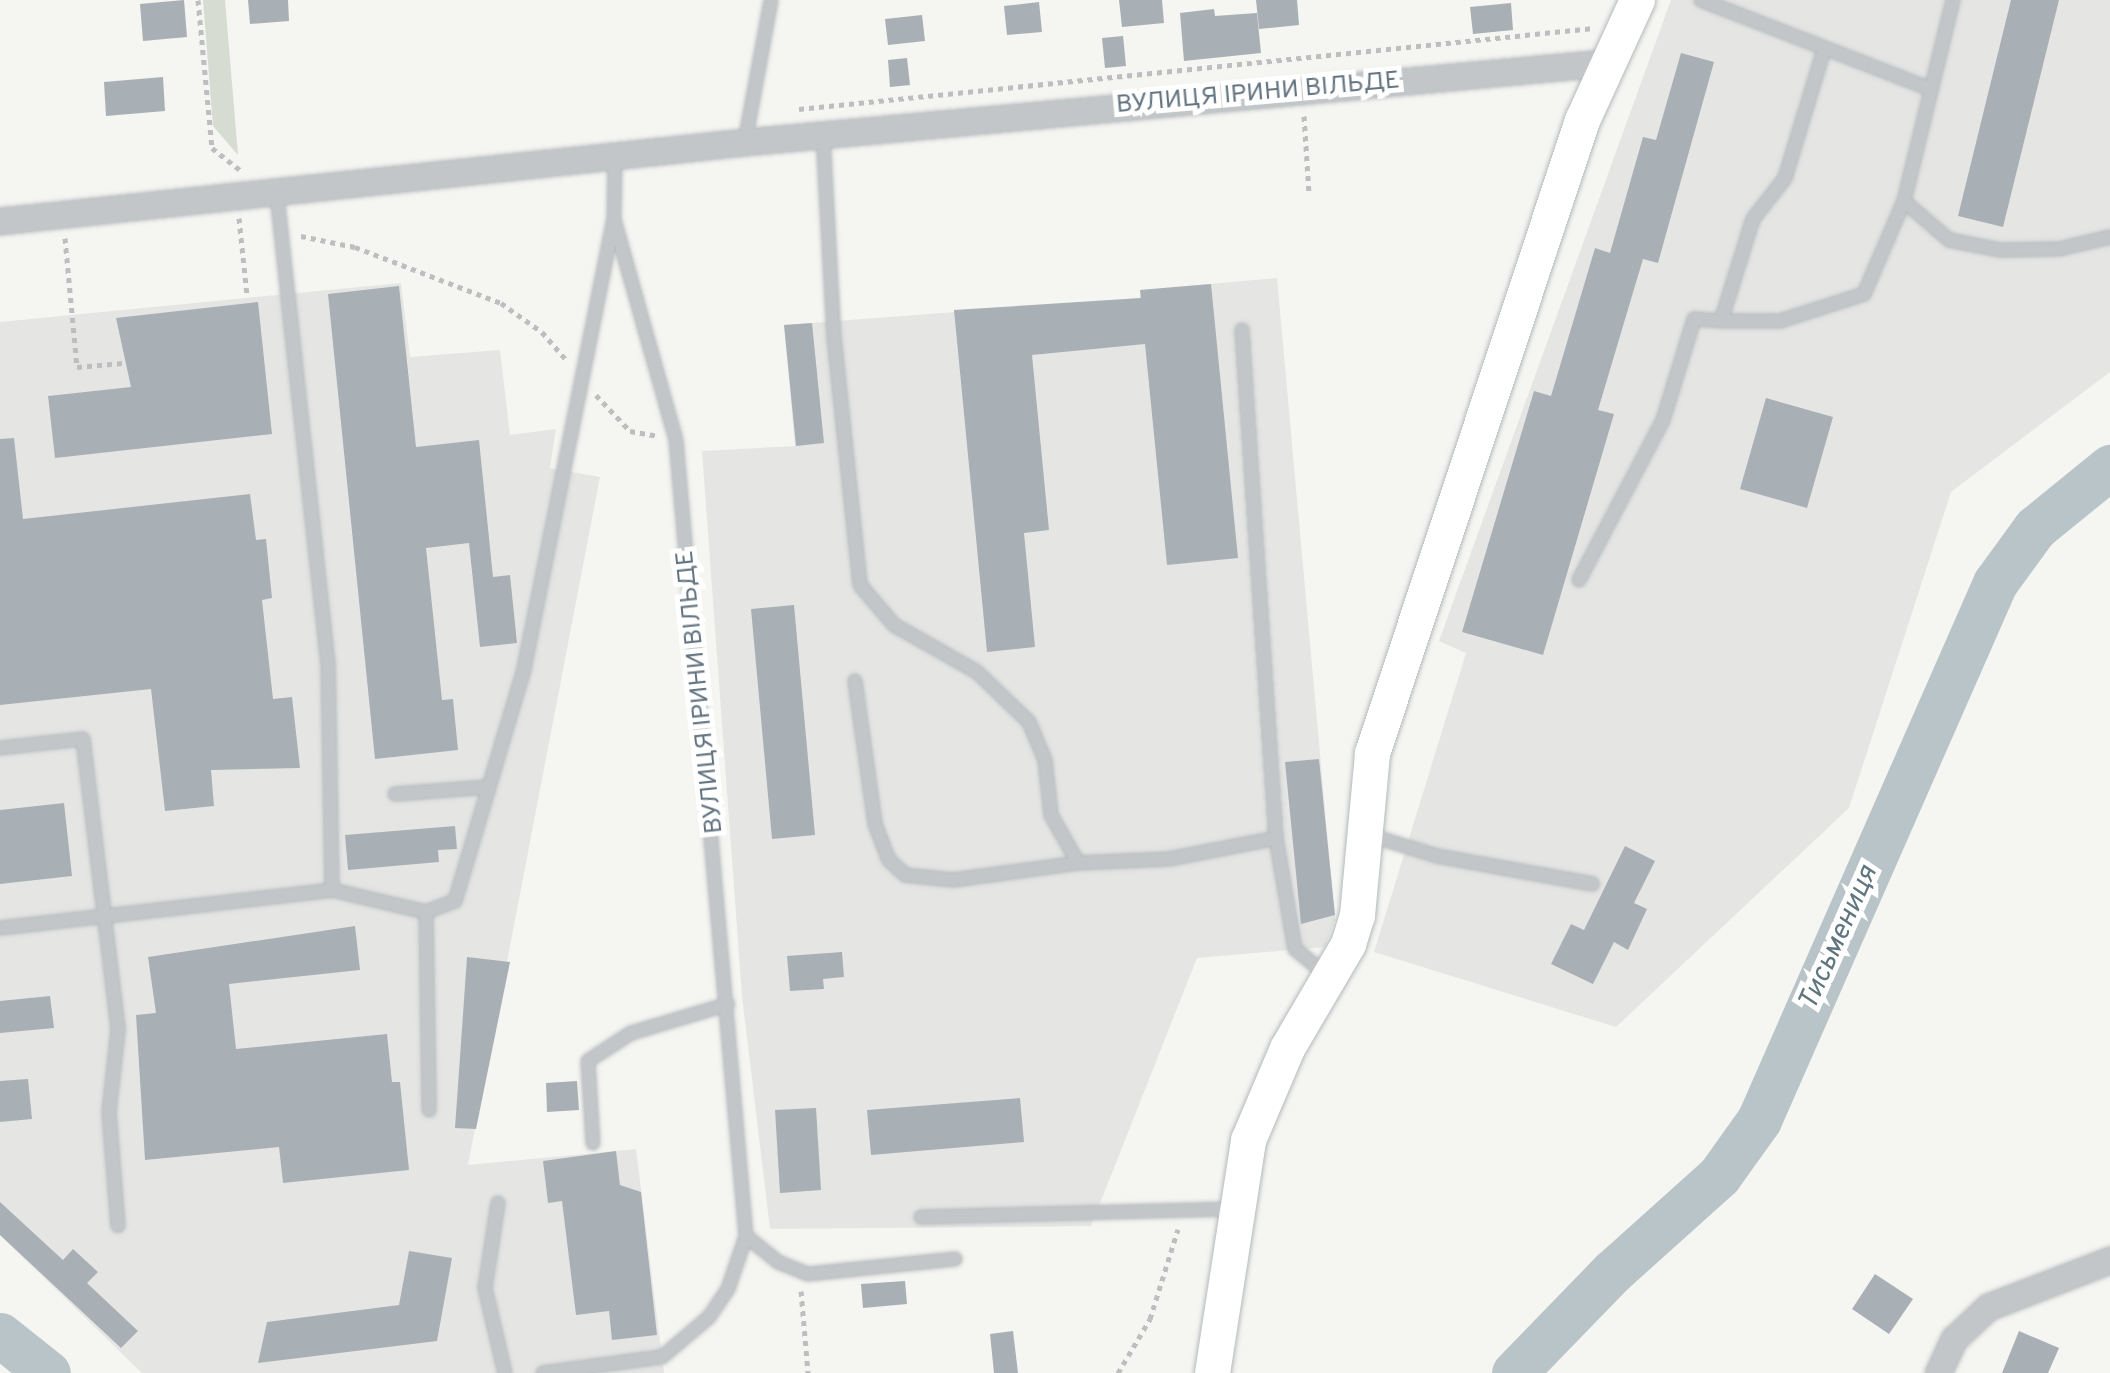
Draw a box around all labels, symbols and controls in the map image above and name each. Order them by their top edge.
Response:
street label: ВУЛИЦЯ ІРИНИ ВІЛЬДЕ [1115,67,1401,121]
street label: ВУЛИЦЯ ІРИНИ ВІЛЬДЕ [671,549,731,835]
water label: Тисьмениця [1792,861,1886,1015]

